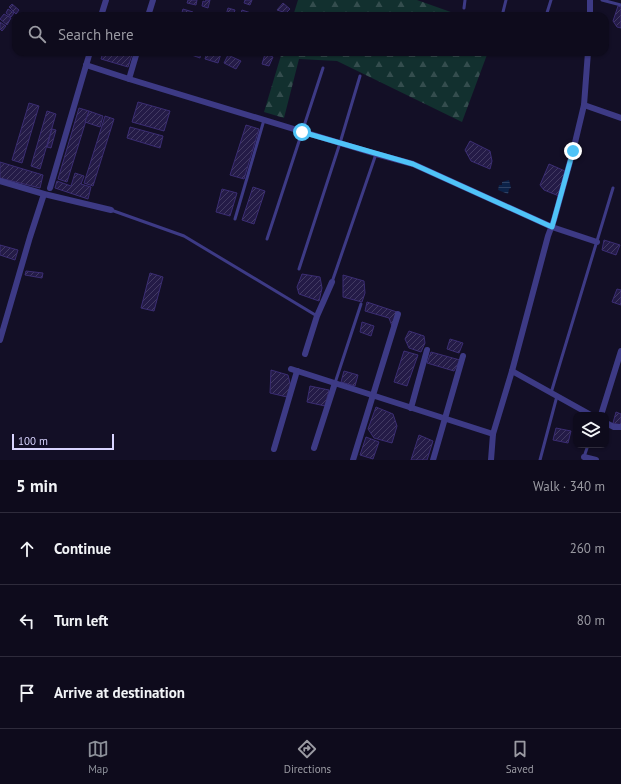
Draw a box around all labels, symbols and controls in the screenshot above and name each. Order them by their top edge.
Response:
search box [12,12,609,56]
icon: search [26,23,48,45]
text: Search here [58,25,134,44]
route start [293,123,311,141]
route end [564,142,582,160]
map controls [573,412,609,448]
button: layers [573,412,609,448]
scale bar [12,432,114,451]
text: 100 m [18,434,48,448]
text: 5 min [16,475,57,497]
text: Walk · 340 m [533,478,605,495]
icon: ahead [16,538,38,560]
text: Continue [54,539,111,558]
text: 260 m [570,540,605,557]
icon: left [16,610,38,632]
text: Turn left [54,611,108,630]
text: 80 m [577,612,605,629]
icon: arrive [16,682,38,704]
text: Arrive at destination [54,683,185,702]
tab: Map [87,738,109,776]
tab: Directions [284,738,331,776]
tab: Saved [506,738,534,776]

